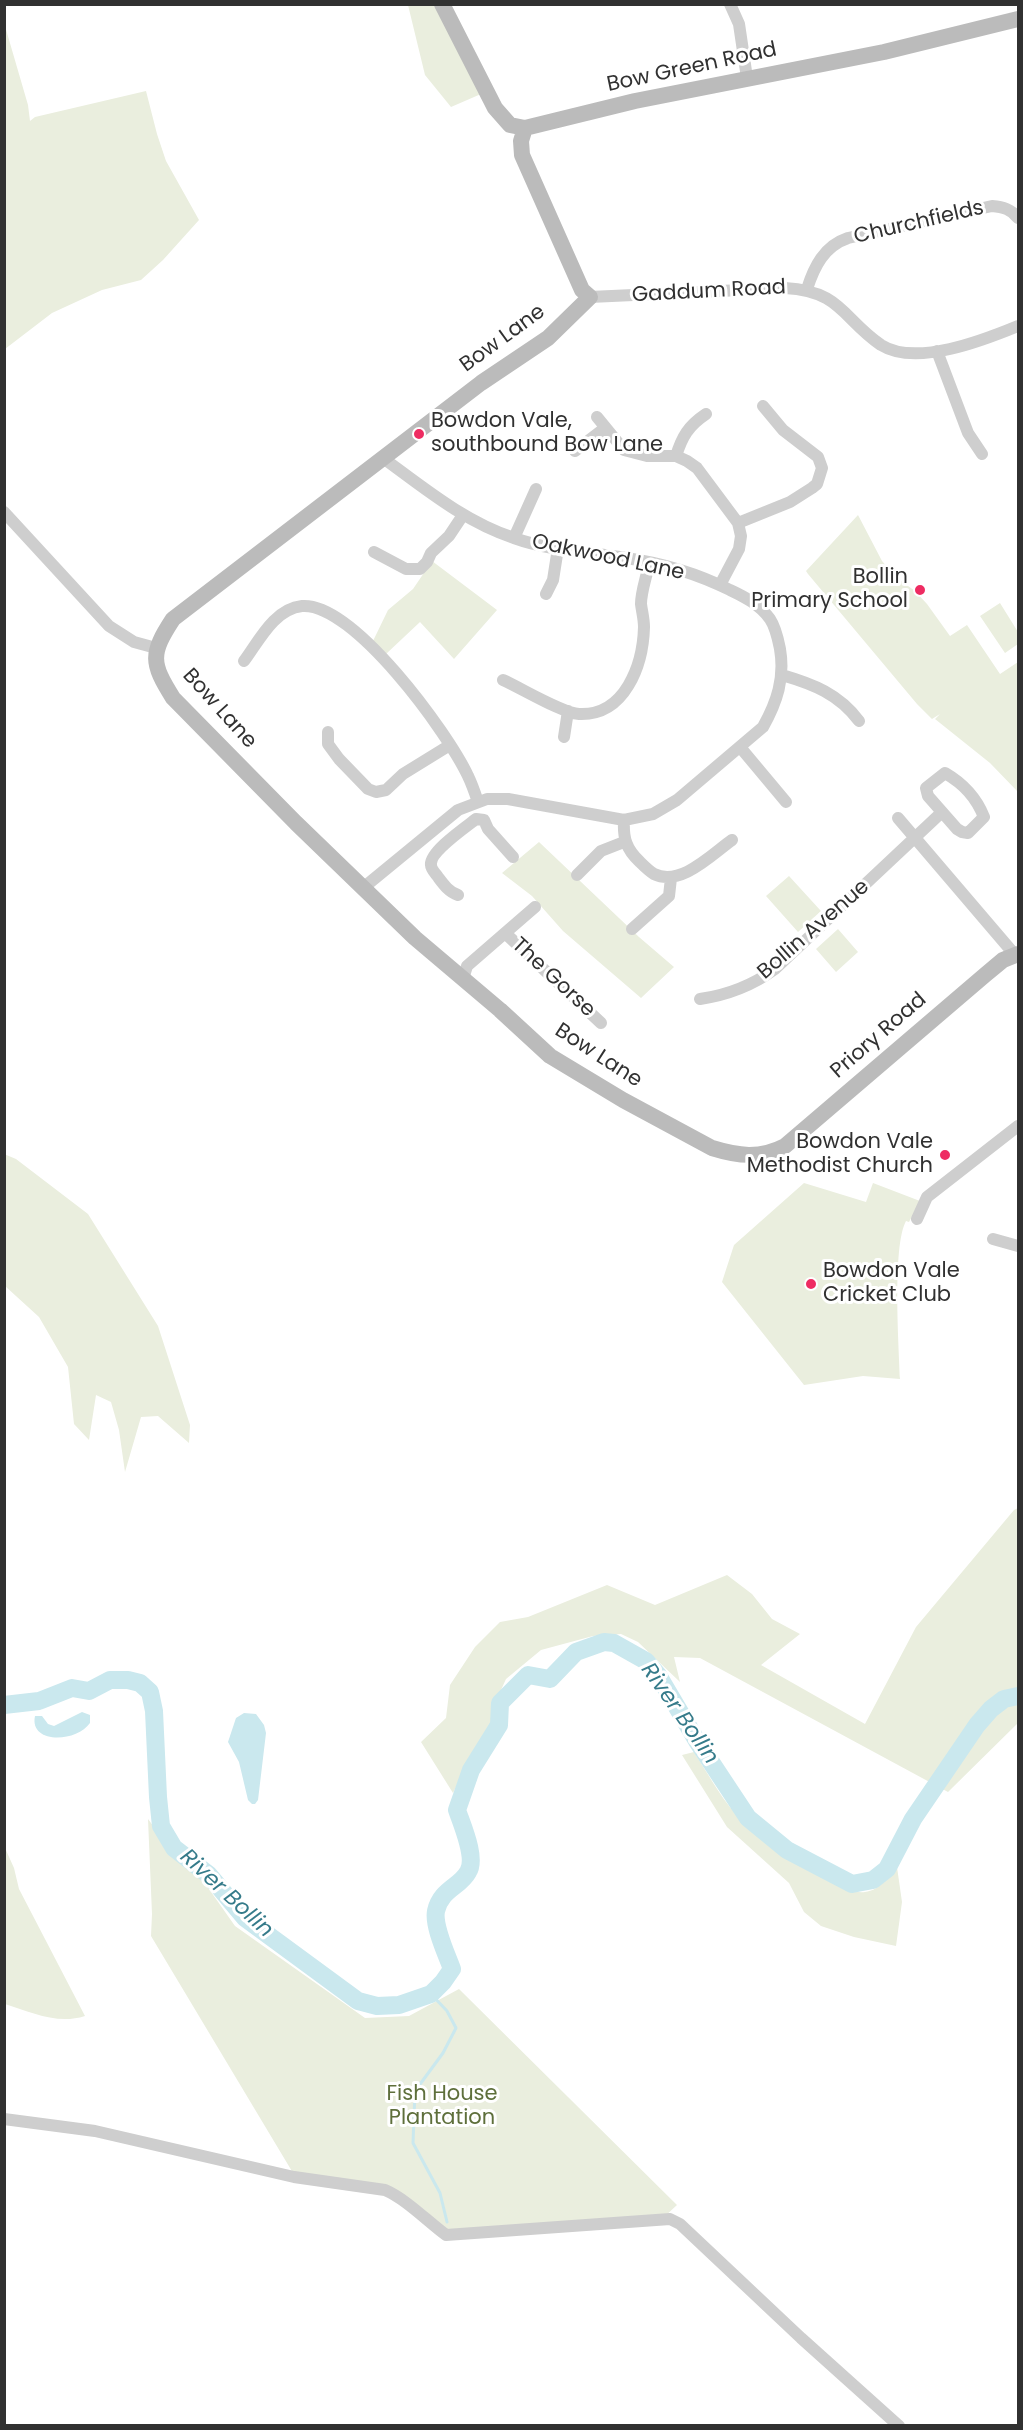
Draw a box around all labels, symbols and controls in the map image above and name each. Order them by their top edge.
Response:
street label: Bow Green Road [605,38,779,98]
street label: Churchfields [852,196,986,250]
street label: Gaddum Road [631,275,787,309]
street label: Bow Lane [456,300,550,378]
place label: Bowdon Vale, southbound Bow Lane [431,409,663,459]
marker: Bowdon Vale, southbound Bow Lane [412,427,426,441]
street label: Oakwood Lane [530,530,686,586]
place label: Bollin Primary School [751,565,908,615]
marker: Bollin Primary School [913,583,927,597]
street label: Bow Lane [177,664,261,754]
street label: Bollin Avenue [753,875,875,985]
street label: The Gorse [506,933,600,1023]
street label: Priory Road [826,988,932,1084]
street label: Bow Lane [550,1019,646,1093]
place label: Bowdon Vale Methodist Church [747,1130,933,1180]
marker: Bowdon Vale Methodist Church [938,1148,952,1162]
place label: Bowdon Vale Cricket Club [823,1259,960,1309]
marker: Bowdon Vale Cricket Club [804,1277,818,1291]
water label: River Bollin [635,1658,723,1770]
water label: River Bollin [174,1844,278,1944]
park label: Fish House Plantation [386,2082,498,2132]

